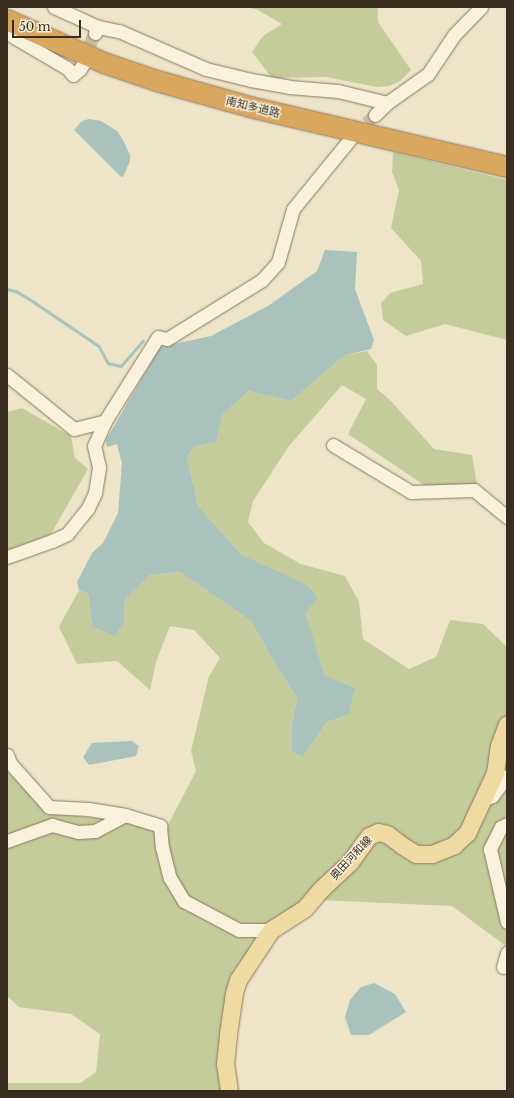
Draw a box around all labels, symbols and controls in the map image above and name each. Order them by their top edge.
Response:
scale bar [14,12,83,38]
text: 50 m [19,19,51,34]
street label: 南知多道路 [225,94,281,120]
street label: 奥田河和線 [327,833,375,883]

